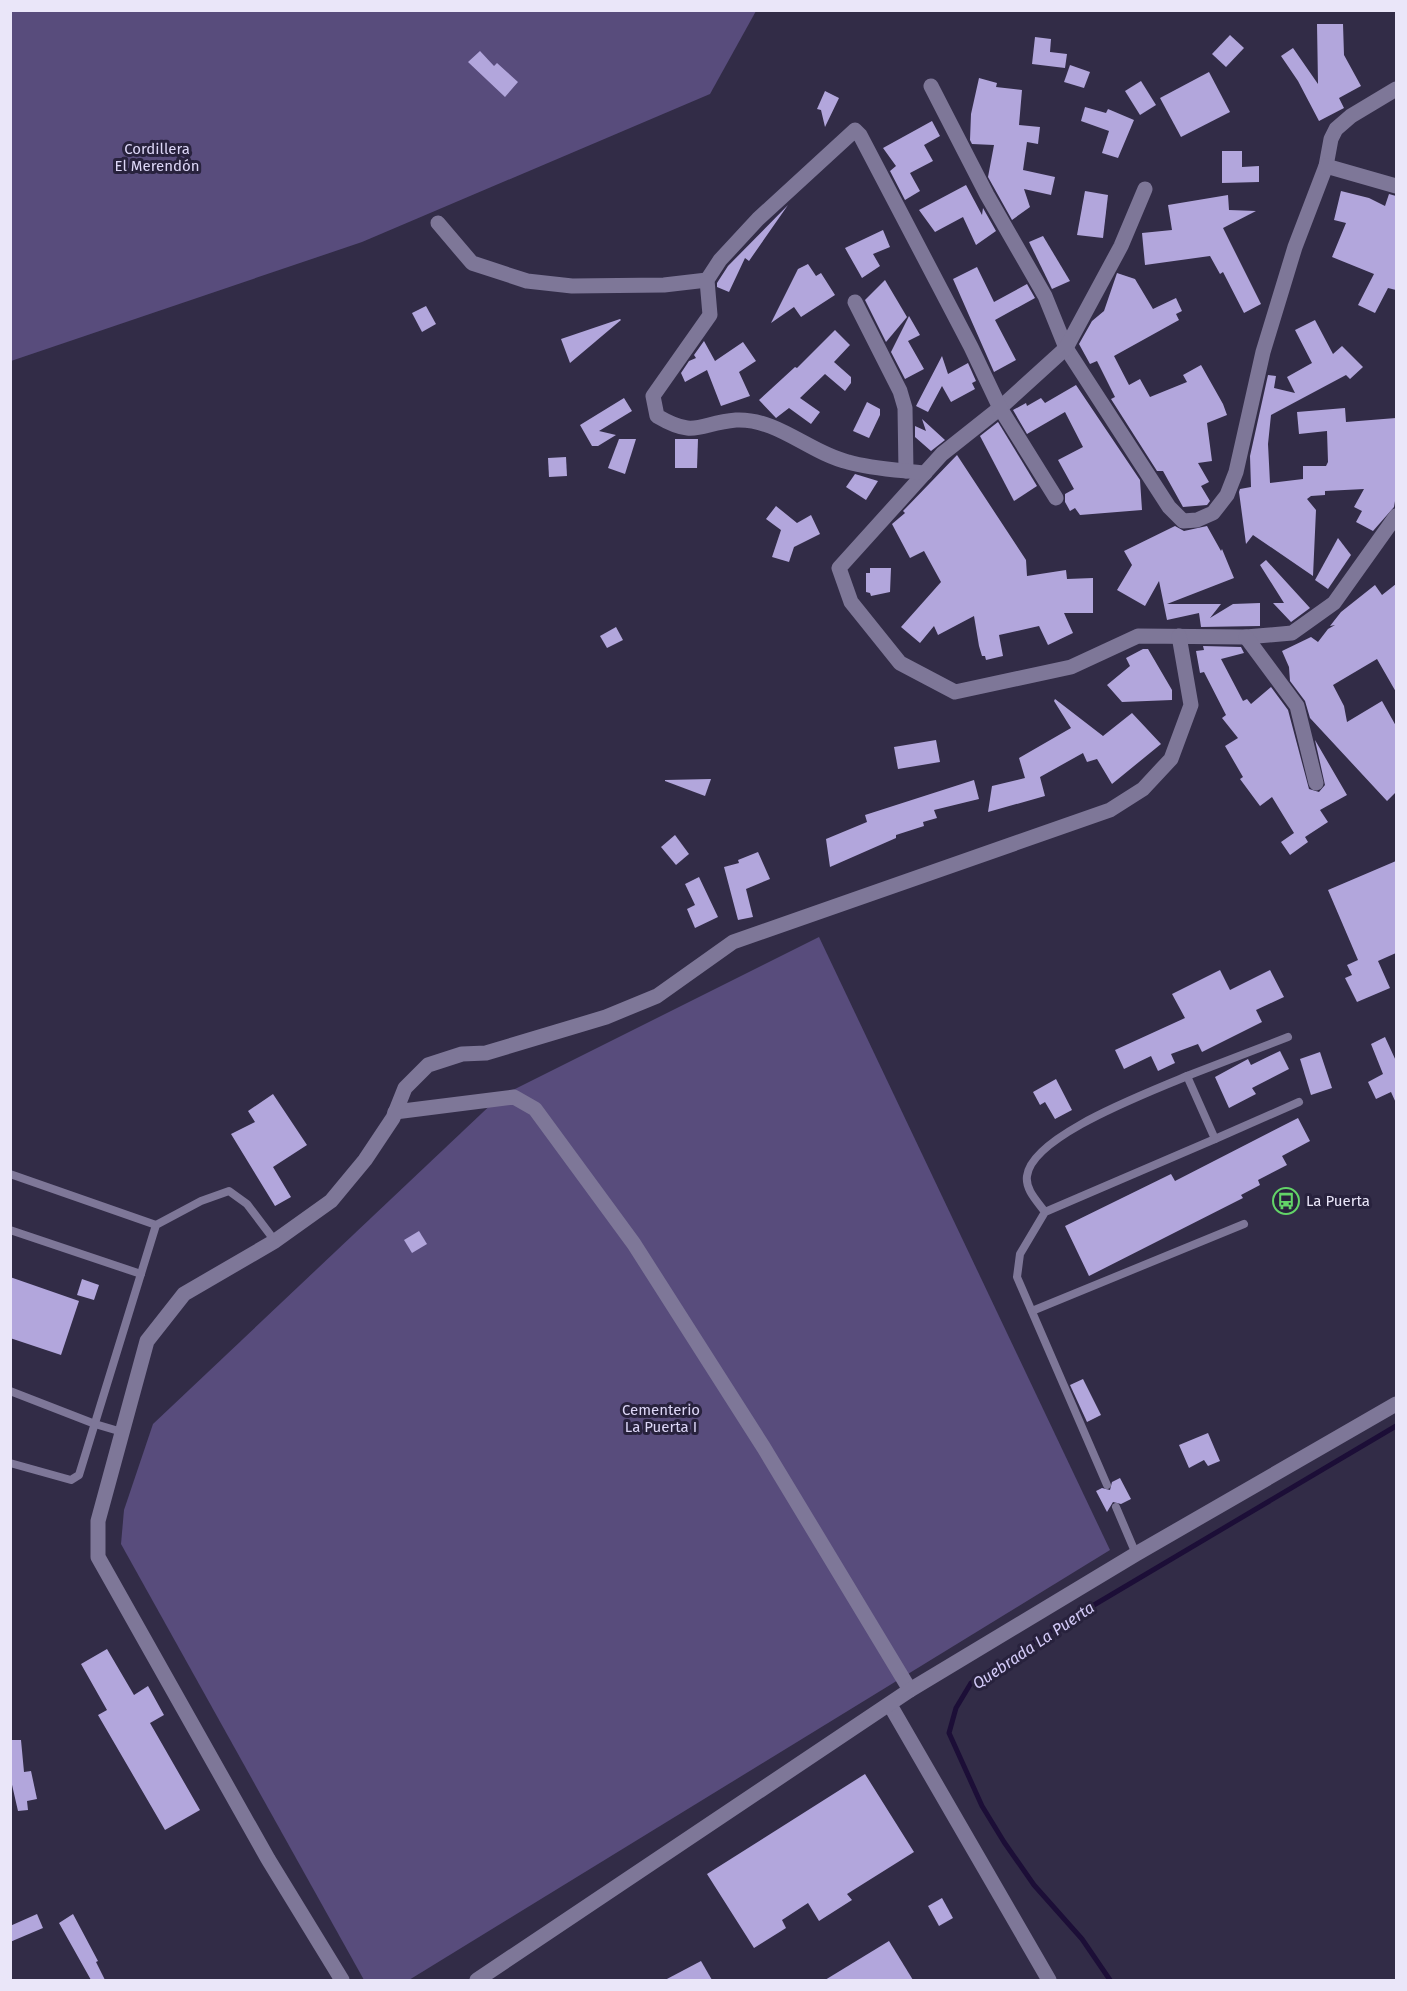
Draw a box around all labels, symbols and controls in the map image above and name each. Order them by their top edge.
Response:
park label: Cordillera El Merendón [115,140,199,175]
bus stop icon: La Puerta [1271,1186,1301,1216]
place label: La Puerta [1306,1192,1370,1210]
park label: Cementerio La Puerta I [622,1401,700,1436]
water label: Quebrada La Puerta [969,1598,1098,1693]

